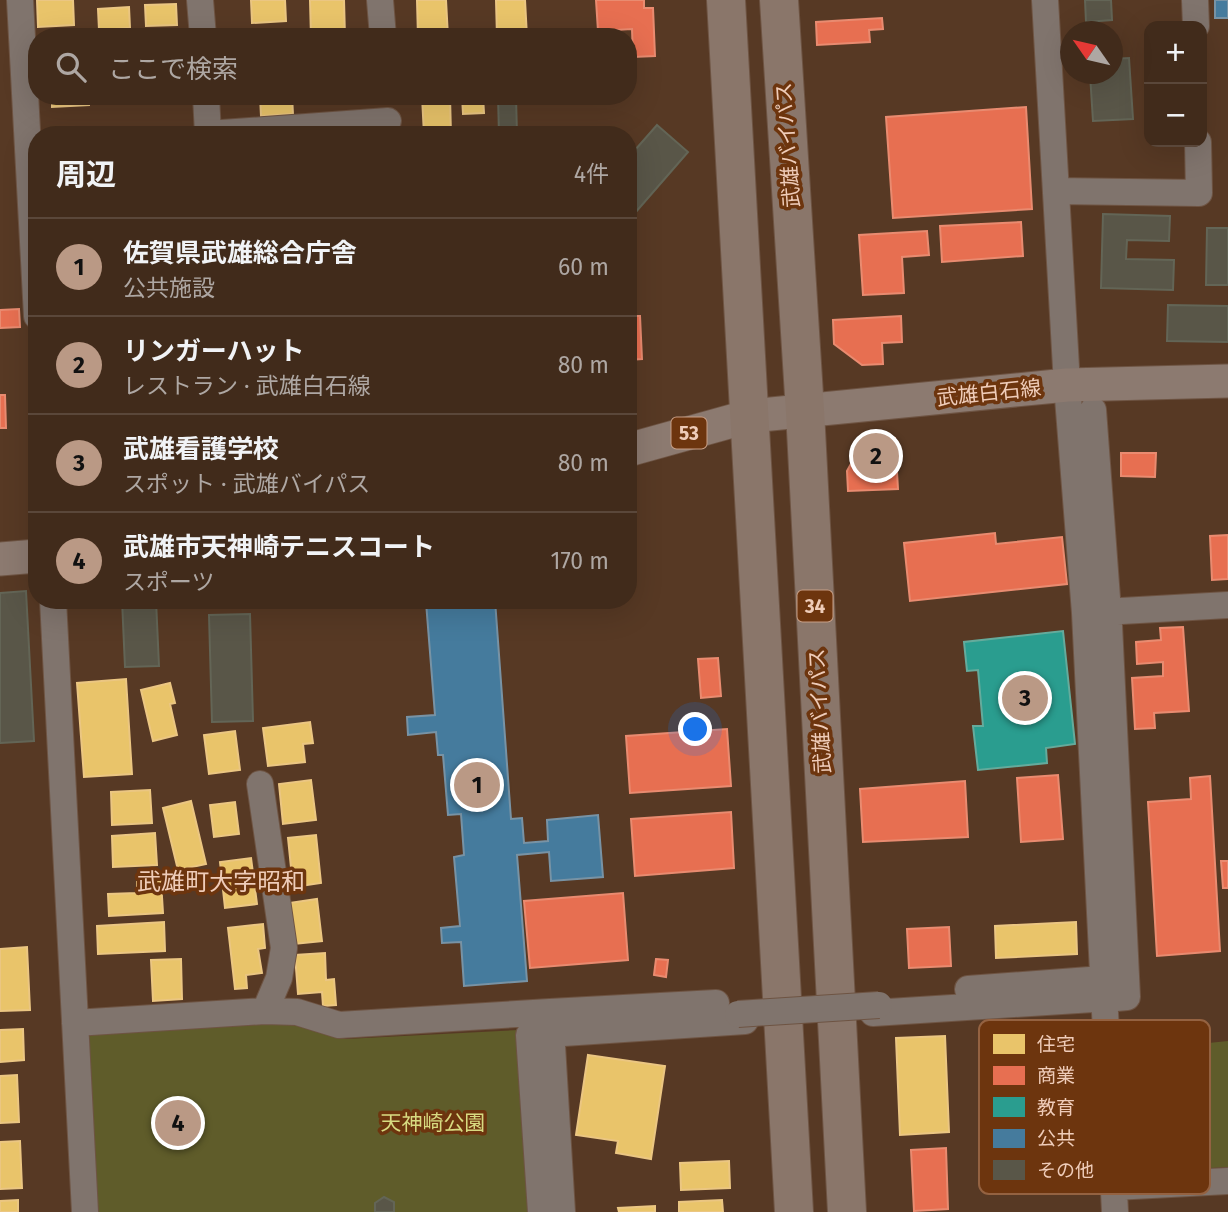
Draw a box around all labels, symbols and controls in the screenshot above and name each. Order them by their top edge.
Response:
north arrow [1060,21,1123,84]
map controls [1144,21,1207,147]
button: + [1144,21,1207,84]
search box [28,28,637,105]
icon: search [52,48,90,86]
text: ここで検索 [108,54,238,85]
street label: 武雄バイパス [771,81,805,209]
button: − [1144,84,1207,147]
text: 周辺 [56,157,116,193]
text: 4件 [574,160,609,188]
text: 佐賀県武雄総合庁舎 [123,238,357,269]
text: 1 [74,253,84,281]
text: 60 m [558,253,609,281]
text: 公共施設 [123,274,215,302]
text: リンガーハット [123,336,304,367]
text: 2 [73,351,85,379]
text: 80 m [558,351,609,379]
text: レストラン · 武雄白石線 [123,372,371,400]
street label: 武雄白石線 [935,375,1043,411]
road number: 53 [672,418,706,448]
pin: 2 [853,430,899,482]
text: 武雄看護学校 [123,434,279,465]
text: 3 [73,449,85,477]
text: 80 m [558,449,609,477]
text: スポット · 武雄バイパス [123,470,370,498]
text: 武雄市天神崎テニスコート [123,532,435,563]
text: 4 [73,547,86,575]
text: 170 m [550,547,609,575]
text: スポーツ [123,568,215,596]
road number: 34 [798,590,832,622]
street label: 武雄バイパス [804,648,836,774]
pin: 3 [1002,672,1048,724]
your location [678,712,712,746]
pin: 1 [454,759,500,811]
district label: 武雄町大字昭和 [137,868,305,896]
legend [979,1020,1210,1194]
text: 住宅 [1037,1033,1075,1056]
text: 商業 [1037,1064,1075,1087]
text: 教育 [1037,1096,1075,1119]
pin: 4 [155,1097,201,1149]
park label: 天神崎公園 [381,1110,486,1136]
text: 公共 [1037,1127,1075,1150]
text: その他 [1037,1159,1094,1182]

